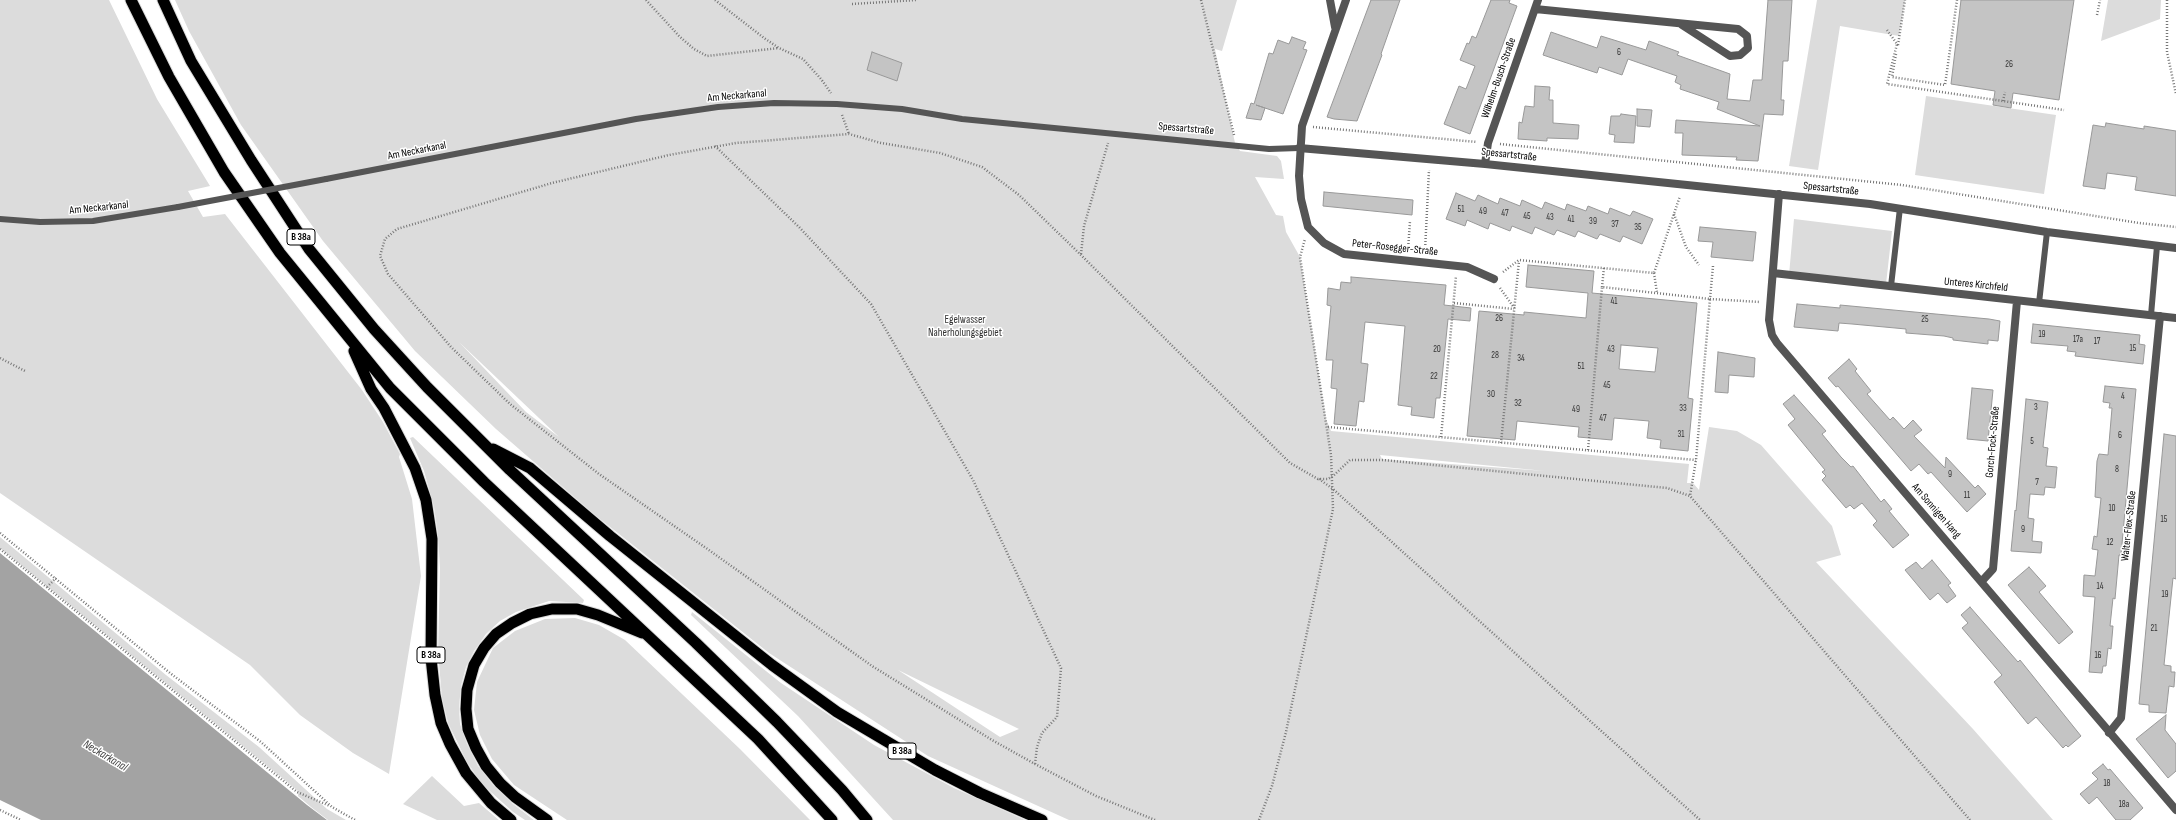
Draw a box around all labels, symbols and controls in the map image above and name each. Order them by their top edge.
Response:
street label: Wilhelm-Busch-Straße [1479,36,1519,120]
house number: 6 [1617,48,1621,58]
house number: 26 [2005,60,2013,70]
street label: Am Neckarkanal [707,87,767,105]
street label: Spessartstraße [1158,120,1214,138]
street label: Am Neckarkanal [387,139,447,163]
street label: Spessartstraße [1481,146,1537,164]
street label: Spessartstraße [1803,180,1859,198]
street label: Am Neckarkanal [69,198,129,218]
house number: 51 [1458,205,1464,215]
house number: 49 [1479,207,1487,217]
house number: 47 [1501,209,1509,219]
house number: 45 [1523,212,1531,222]
house number: 43 [1546,213,1554,223]
house number: 41 [1568,215,1574,225]
house number: 39 [1589,217,1597,227]
house number: 37 [1611,220,1619,230]
house number: 35 [1634,223,1642,233]
road number: B 38a [287,229,315,245]
street label: Peter-Rosegger-Straße [1351,237,1439,259]
street label: Unteres Kirchfeld [1943,275,2009,295]
house number: 41 [1611,297,1617,307]
park label: Egelwasser Naherholungsgebiet [928,313,1002,339]
house number: 26 [1495,314,1503,324]
house number: 25 [1921,315,1929,325]
house number: 19 [2038,330,2046,340]
house number: 17a [2073,335,2083,345]
house number: 17 [2094,337,2100,347]
house number: 15 [2130,344,2136,354]
house number: 20 [1433,345,1441,355]
house number: 43 [1607,345,1615,355]
house number: 28 [1491,351,1499,361]
house number: 34 [1517,354,1525,364]
house number: 51 [1578,362,1584,372]
house number: 22 [1430,372,1438,382]
house number: 45 [1603,381,1611,391]
house number: 30 [1487,390,1495,400]
house number: 4 [2121,392,2125,402]
house number: 32 [1514,399,1522,409]
house number: 3 [2034,403,2038,413]
house number: 33 [1679,404,1687,414]
house number: 49 [1572,405,1580,415]
street label: Gorch-Fock-Straße [1983,406,2003,478]
house number: 47 [1599,414,1607,424]
house number: 31 [1678,430,1684,440]
house number: 6 [2118,431,2122,441]
house number: 5 [2030,437,2034,447]
house number: 8 [2115,465,2119,475]
house number: 9 [1948,470,1952,480]
house number: 7 [2035,478,2039,488]
street label: Am Sonnigen Hang [1909,481,1963,541]
street label: Walter-Flex-Straße [2119,490,2139,562]
house number: 11 [1964,491,1970,501]
house number: 10 [2108,504,2116,514]
house number: 15 [2161,515,2167,525]
house number: 9 [2021,525,2025,535]
house number: 12 [2107,538,2113,548]
house number: 14 [2097,582,2103,592]
house number: 19 [2161,590,2169,600]
house number: 21 [2151,624,2157,634]
road number: B 38a [417,647,445,663]
house number: 16 [2094,651,2102,661]
water label: Neckarkanal [80,737,130,775]
road number: B 38a [888,743,916,759]
house number: 18 [2103,779,2111,789]
house number: 18a [2119,800,2129,810]

